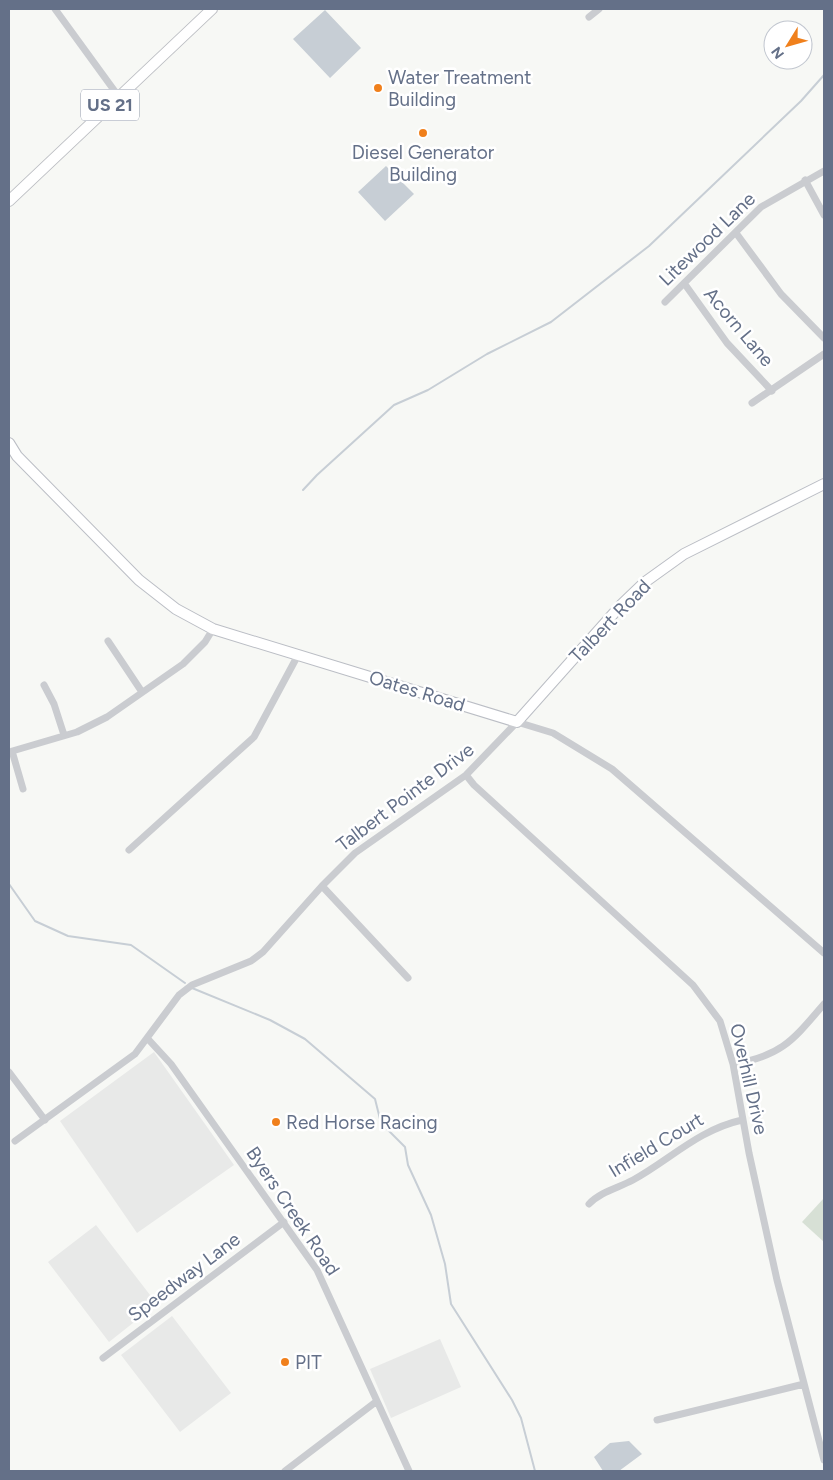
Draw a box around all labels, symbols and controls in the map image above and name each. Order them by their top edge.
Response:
north arrow [763,20,813,70]
text: N [768,43,788,62]
place label: Water Treatment Building [388,66,531,111]
marker: Water Treatment Building [372,82,384,94]
road number: US 21 [81,90,139,120]
marker: Diesel Generator Building [417,127,429,139]
place label: Diesel Generator Building [352,141,495,186]
street label: Litewood Lane [654,187,760,291]
street label: Acorn Lane [699,283,779,371]
street label: Talbert Road [565,575,655,667]
street label: Oates Road [366,665,468,717]
street label: Talbert Pointe Drive [332,738,478,856]
street label: Overhill Drive [725,1021,773,1137]
street label: Infield Court [604,1108,708,1182]
place label: Red Horse Racing [286,1111,438,1134]
marker: Red Horse Racing [270,1116,282,1128]
street label: Byers Creek Road [241,1142,345,1280]
street label: Speedway Lane [123,1227,245,1327]
place label: PIT [295,1351,322,1374]
marker: PIT [279,1356,291,1368]

